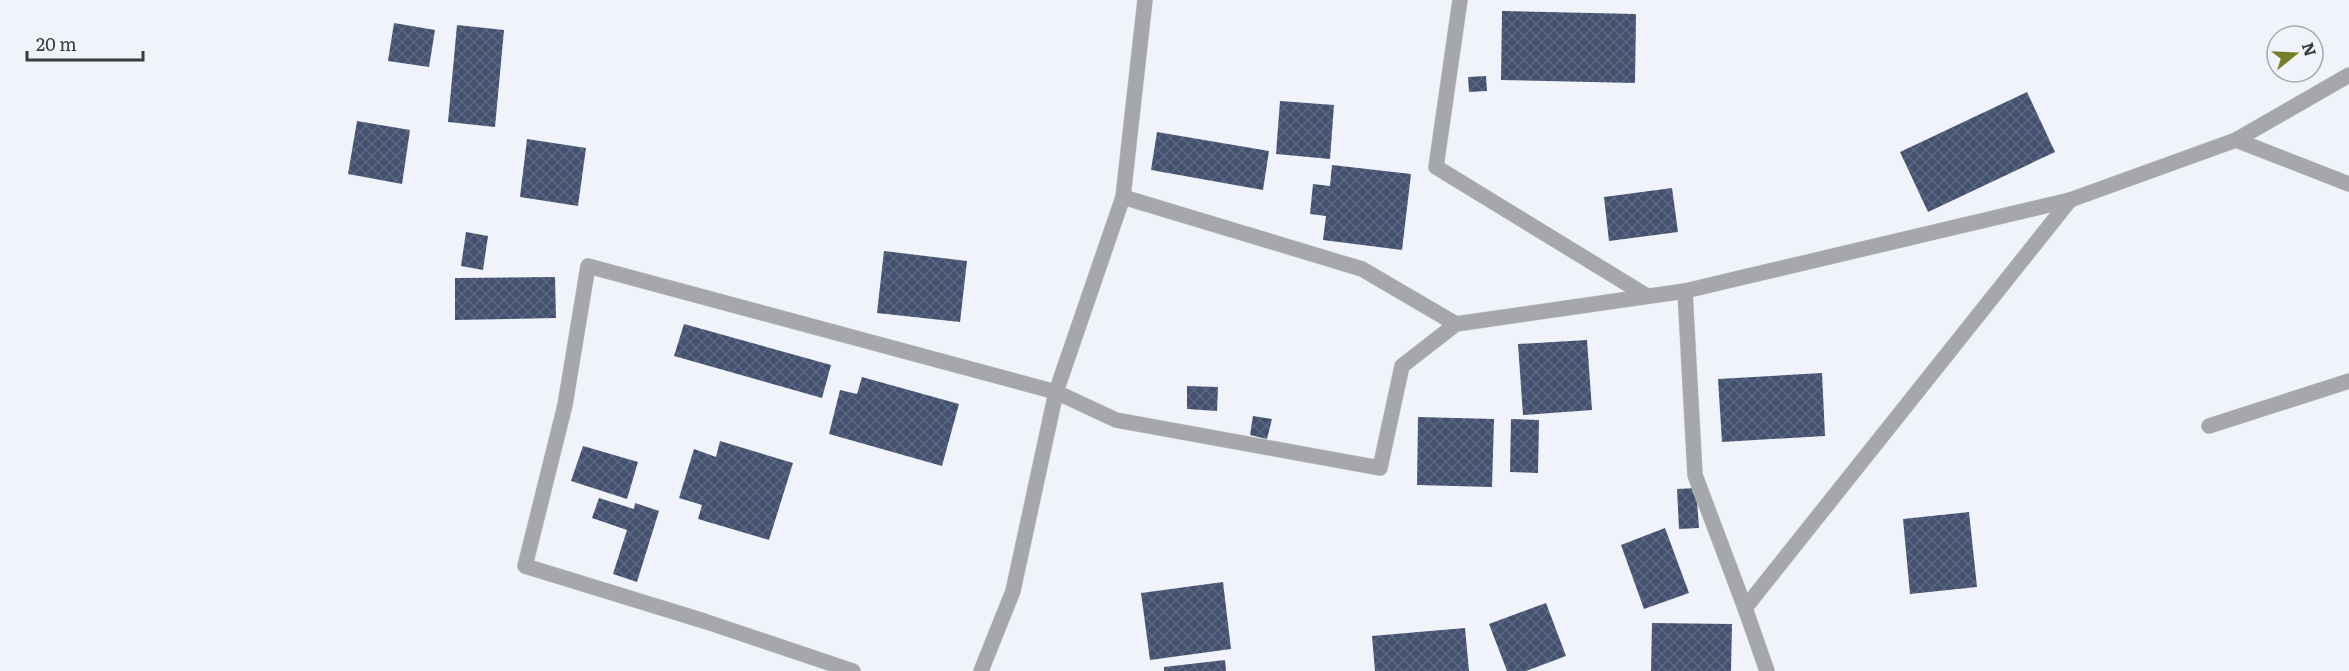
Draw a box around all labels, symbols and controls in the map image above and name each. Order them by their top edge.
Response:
scale bar [27,24,142,62]
north arrow [2265,24,2325,84]
text: 20 m [36,30,77,57]
text: N [2297,39,2324,59]

